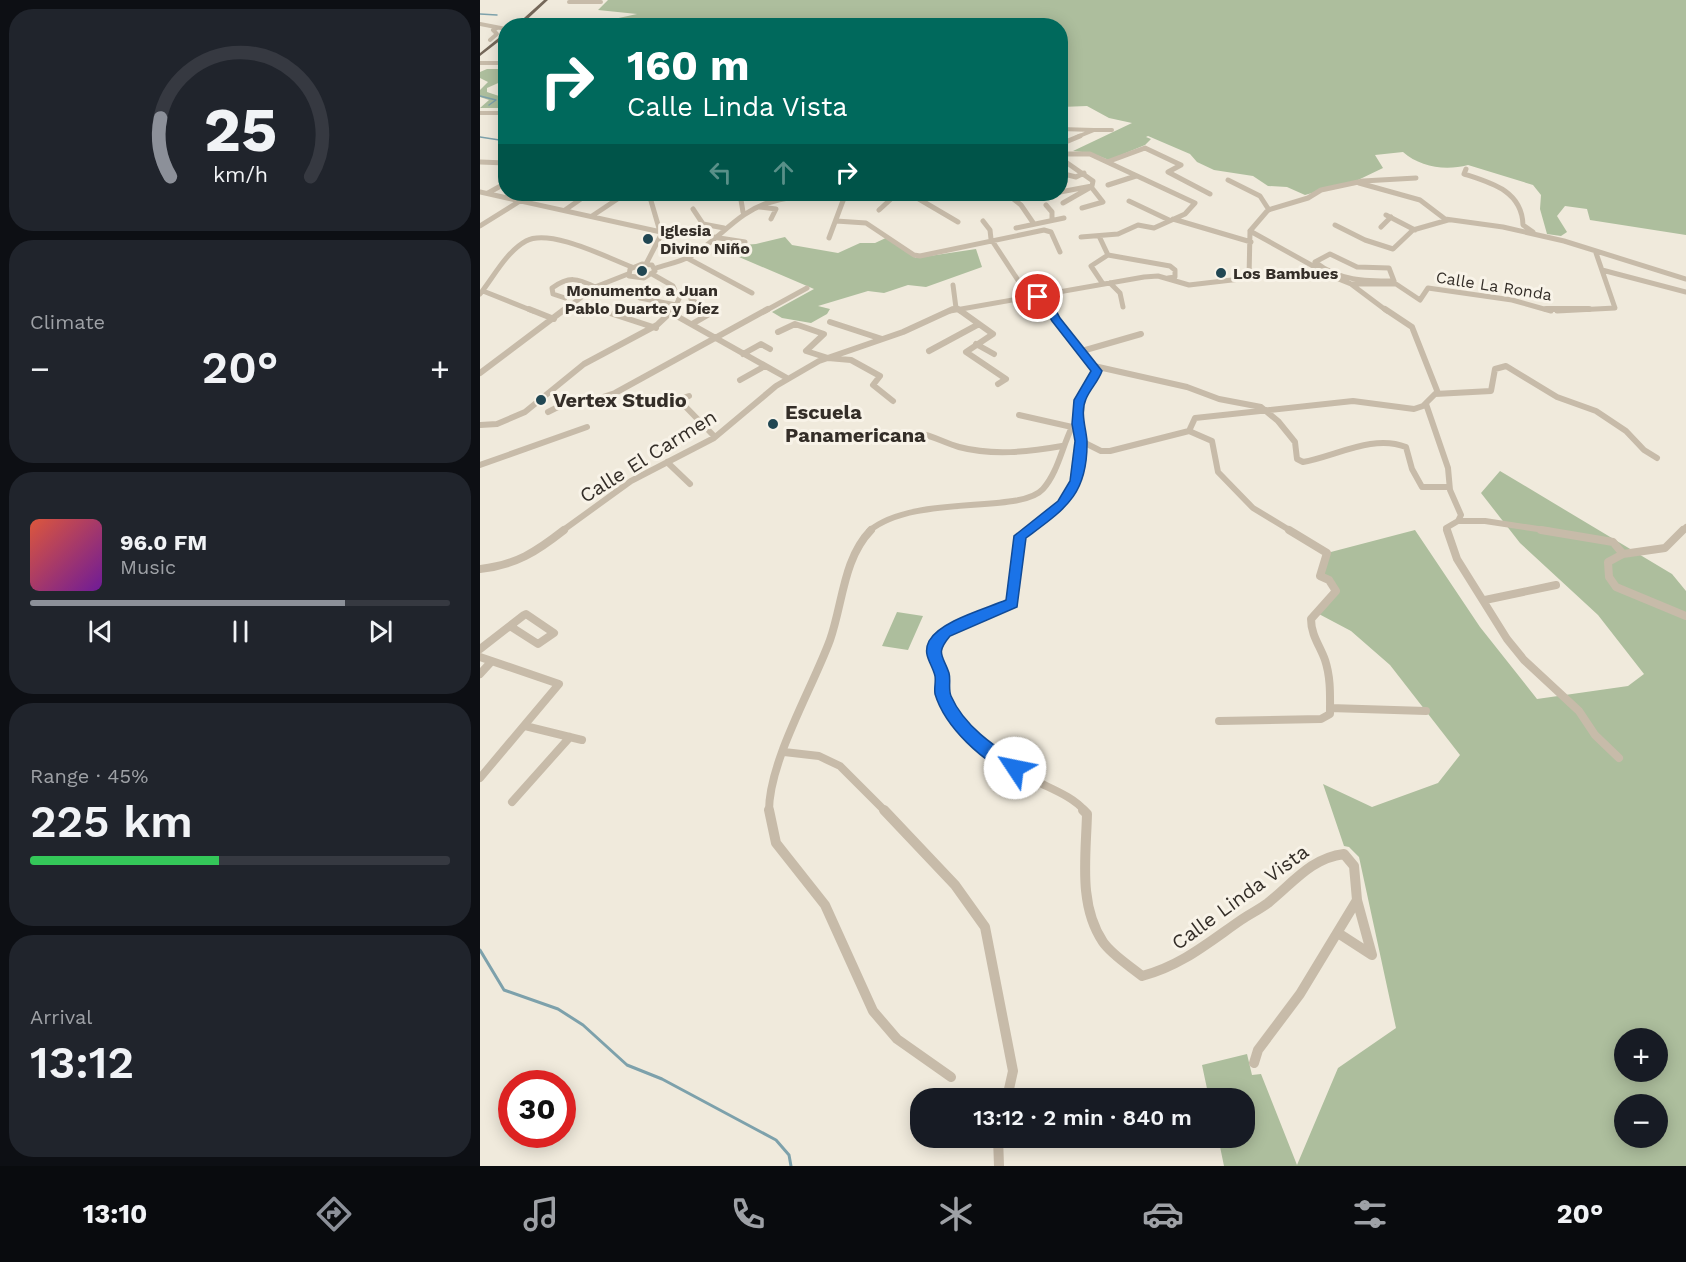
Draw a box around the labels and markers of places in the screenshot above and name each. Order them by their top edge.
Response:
place label: Iglesia Divino Niño [660,221,750,258]
marker: Iglesia Divino Niño [641,232,655,246]
marker: Monumento a Juan Pablo Duarte y Díez [635,264,649,278]
place label: Los Bambues [1233,264,1339,283]
marker: Los Bambues [1214,266,1228,280]
pin [1012,271,1063,322]
place label: Monumento a Juan Pablo Duarte y Díez [565,281,719,318]
place label: Vertex Studio [553,388,687,412]
marker: Vertex Studio [534,393,548,407]
place label: Escuela Panamericana [785,400,926,447]
marker: Escuela Panamericana [766,417,780,431]

